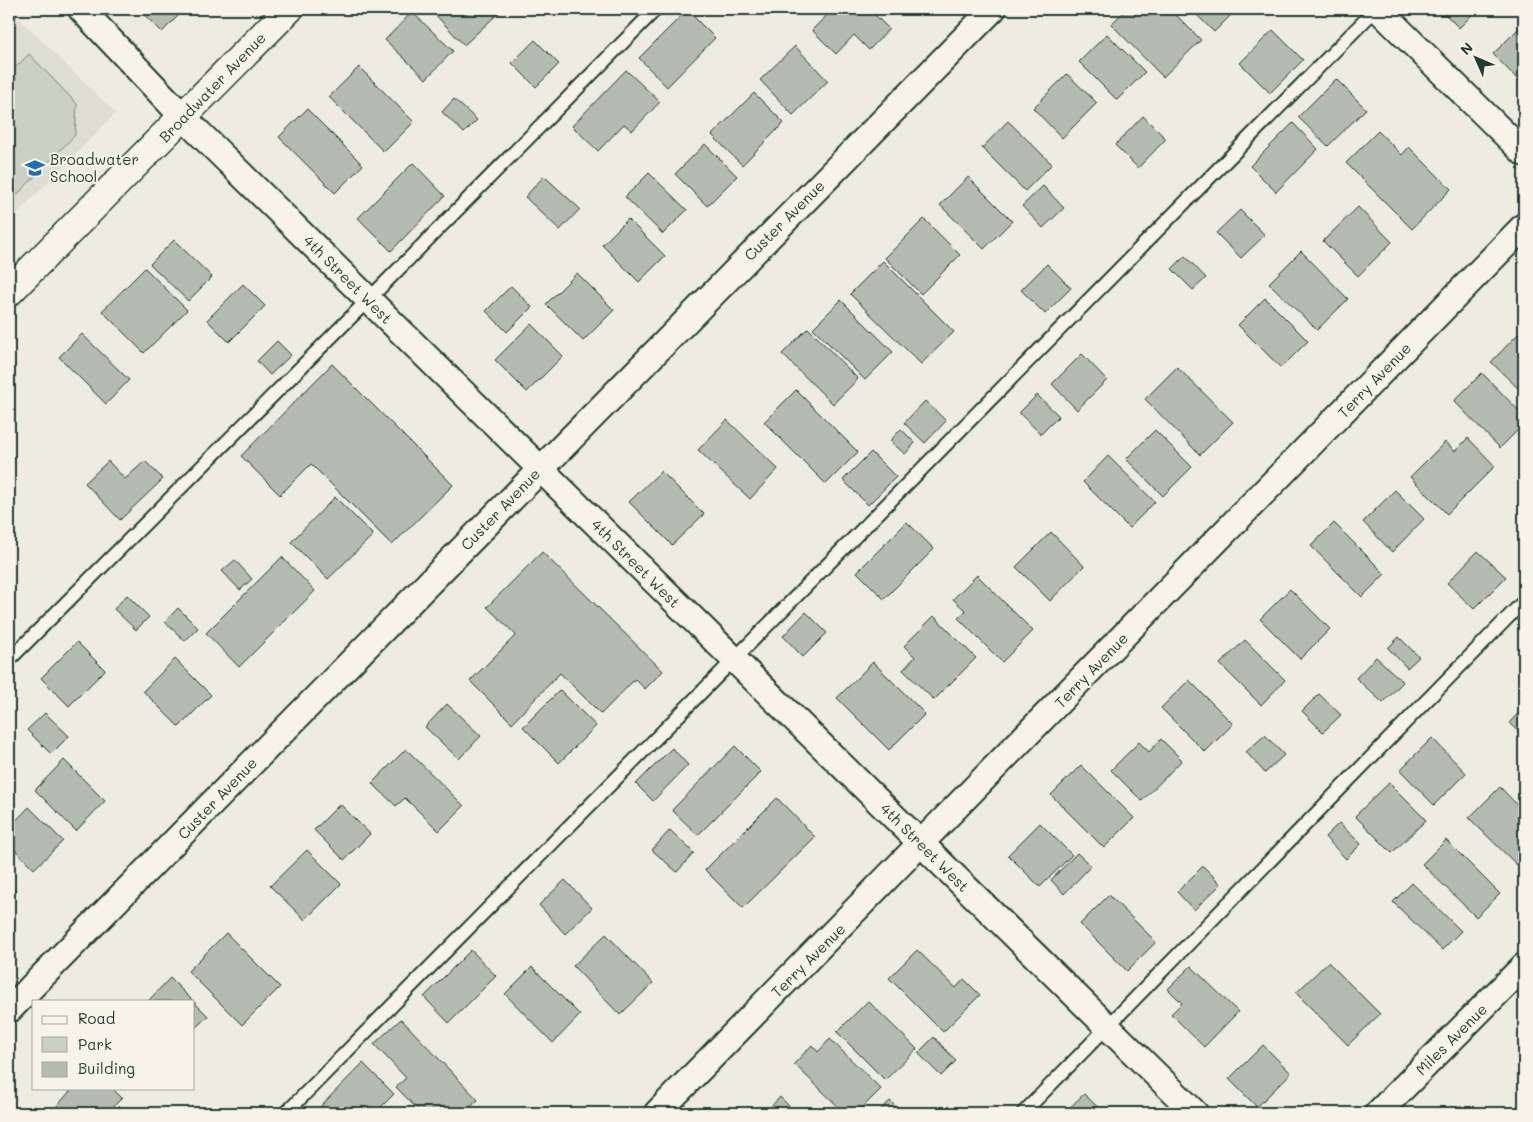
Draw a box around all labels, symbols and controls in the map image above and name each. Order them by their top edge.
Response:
street label: Broadwater Avenue [154,28,270,146]
north arrow [1450,32,1500,82]
text: N [1456,38,1477,59]
place label: Broadwater School [50,149,139,186]
school or university icon: Broadwater School [24,157,46,179]
street label: Custer Avenue [739,175,829,265]
street label: 4th Street West [299,230,397,328]
street label: Terry Avenue [1333,338,1415,422]
street label: Custer Avenue [456,464,544,554]
street label: 4th Street West [587,514,685,612]
street label: Terry Avenue [1050,628,1132,712]
street label: Custer Avenue [173,753,261,843]
street label: 4th Street West [876,798,974,896]
street label: Terry Avenue [767,919,849,1001]
street label: Miles Avenue [1411,999,1491,1079]
legend [32,1000,195,1090]
text: Road [78,1008,115,1028]
text: Park [78,1034,112,1054]
text: Building [78,1058,135,1078]

